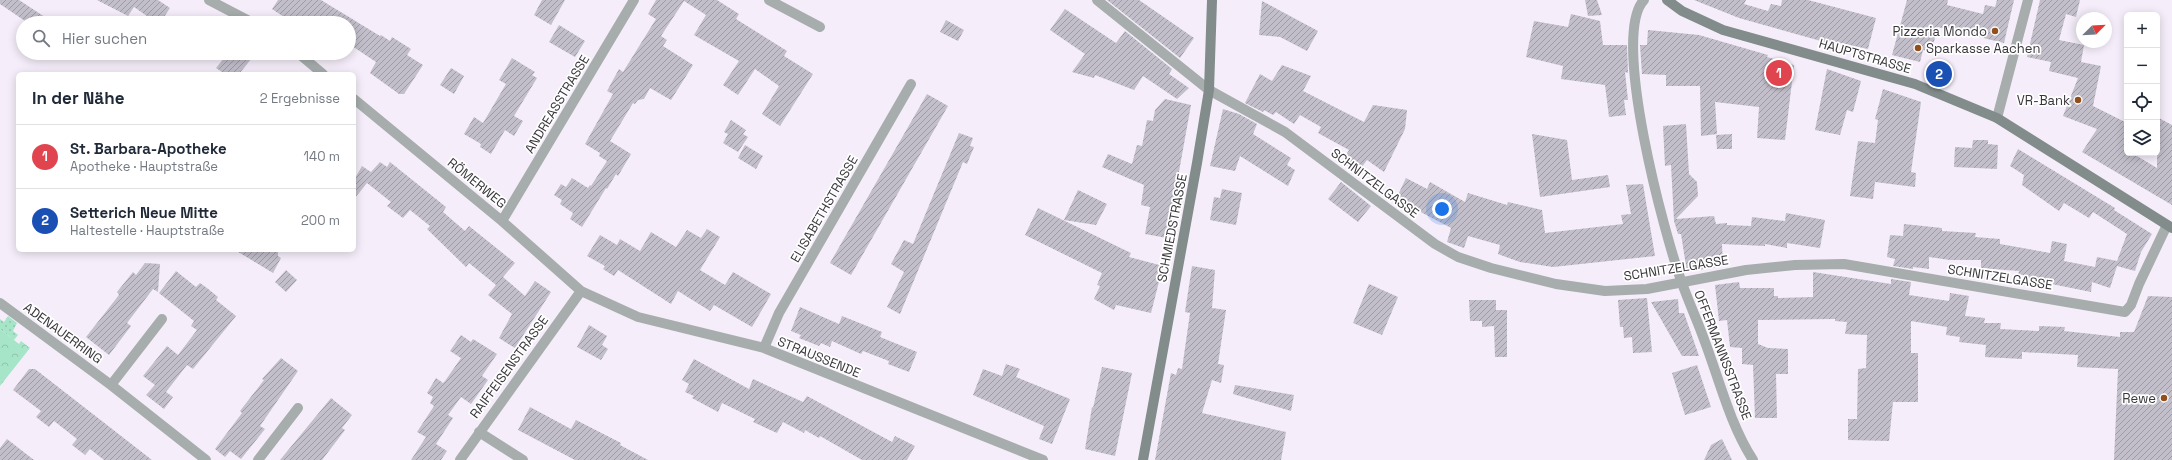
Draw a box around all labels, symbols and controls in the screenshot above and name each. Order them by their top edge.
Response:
north arrow [2076,12,2112,48]
map controls [2124,12,2160,156]
button: + [2124,12,2160,48]
search box [16,16,356,60]
place label: Pizzeria Mondo [1892,23,1987,40]
marker: Pizzeria Mondo [1990,26,2000,36]
icon: search [30,27,52,49]
text: Hier suchen [62,29,147,48]
street label: HAUPTSTRASSE [1817,35,1913,77]
place label: Sparkasse Aachen [1926,40,2040,57]
marker: Sparkasse Aachen [1913,43,1923,53]
button: − [2124,48,2160,84]
street label: ANDREASSTRASSE [521,52,593,156]
pin: 1 [1766,58,1792,88]
pin: 2 [1926,59,1952,89]
button: locate [2124,84,2160,120]
text: In der Nähe [32,87,124,109]
text: 2 Ergebnisse [260,90,340,107]
place label: VR-Bank [2017,92,2070,109]
marker: VR-Bank [2073,95,2083,105]
button: layers [2124,120,2160,156]
text: St. Barbara-Apotheke [70,139,227,158]
street label: SCHNITZELGASSE [1328,144,1422,222]
text: 1 [42,148,48,165]
text: 140 m [304,148,340,165]
street label: ELISABETHSTRASSE [786,153,862,265]
street label: RÖMERWEG [444,154,510,212]
text: Apotheke · Hauptstraße [70,158,218,175]
street label: SCHMIEDSTRASSE [1153,172,1191,284]
your location [1432,199,1452,219]
text: Setterich Neue Mitte [70,203,218,222]
text: 2 [41,212,49,229]
text: 200 m [301,212,340,229]
text: Haltestelle · Hauptstraße [70,222,225,239]
street label: SCHNITZELGASSE [1622,251,1730,285]
street label: SCHNITZELGASSE [1946,260,2054,294]
street label: OFFERMANNSSTRASSE [1690,288,1756,422]
street label: ADENAUERRING [20,299,106,367]
street label: RAIFFEISENSTRASSE [466,312,552,422]
street label: STRAUSSENDE [775,333,863,381]
place label: Rewe [2122,390,2156,407]
marker: Rewe [2159,393,2169,403]

